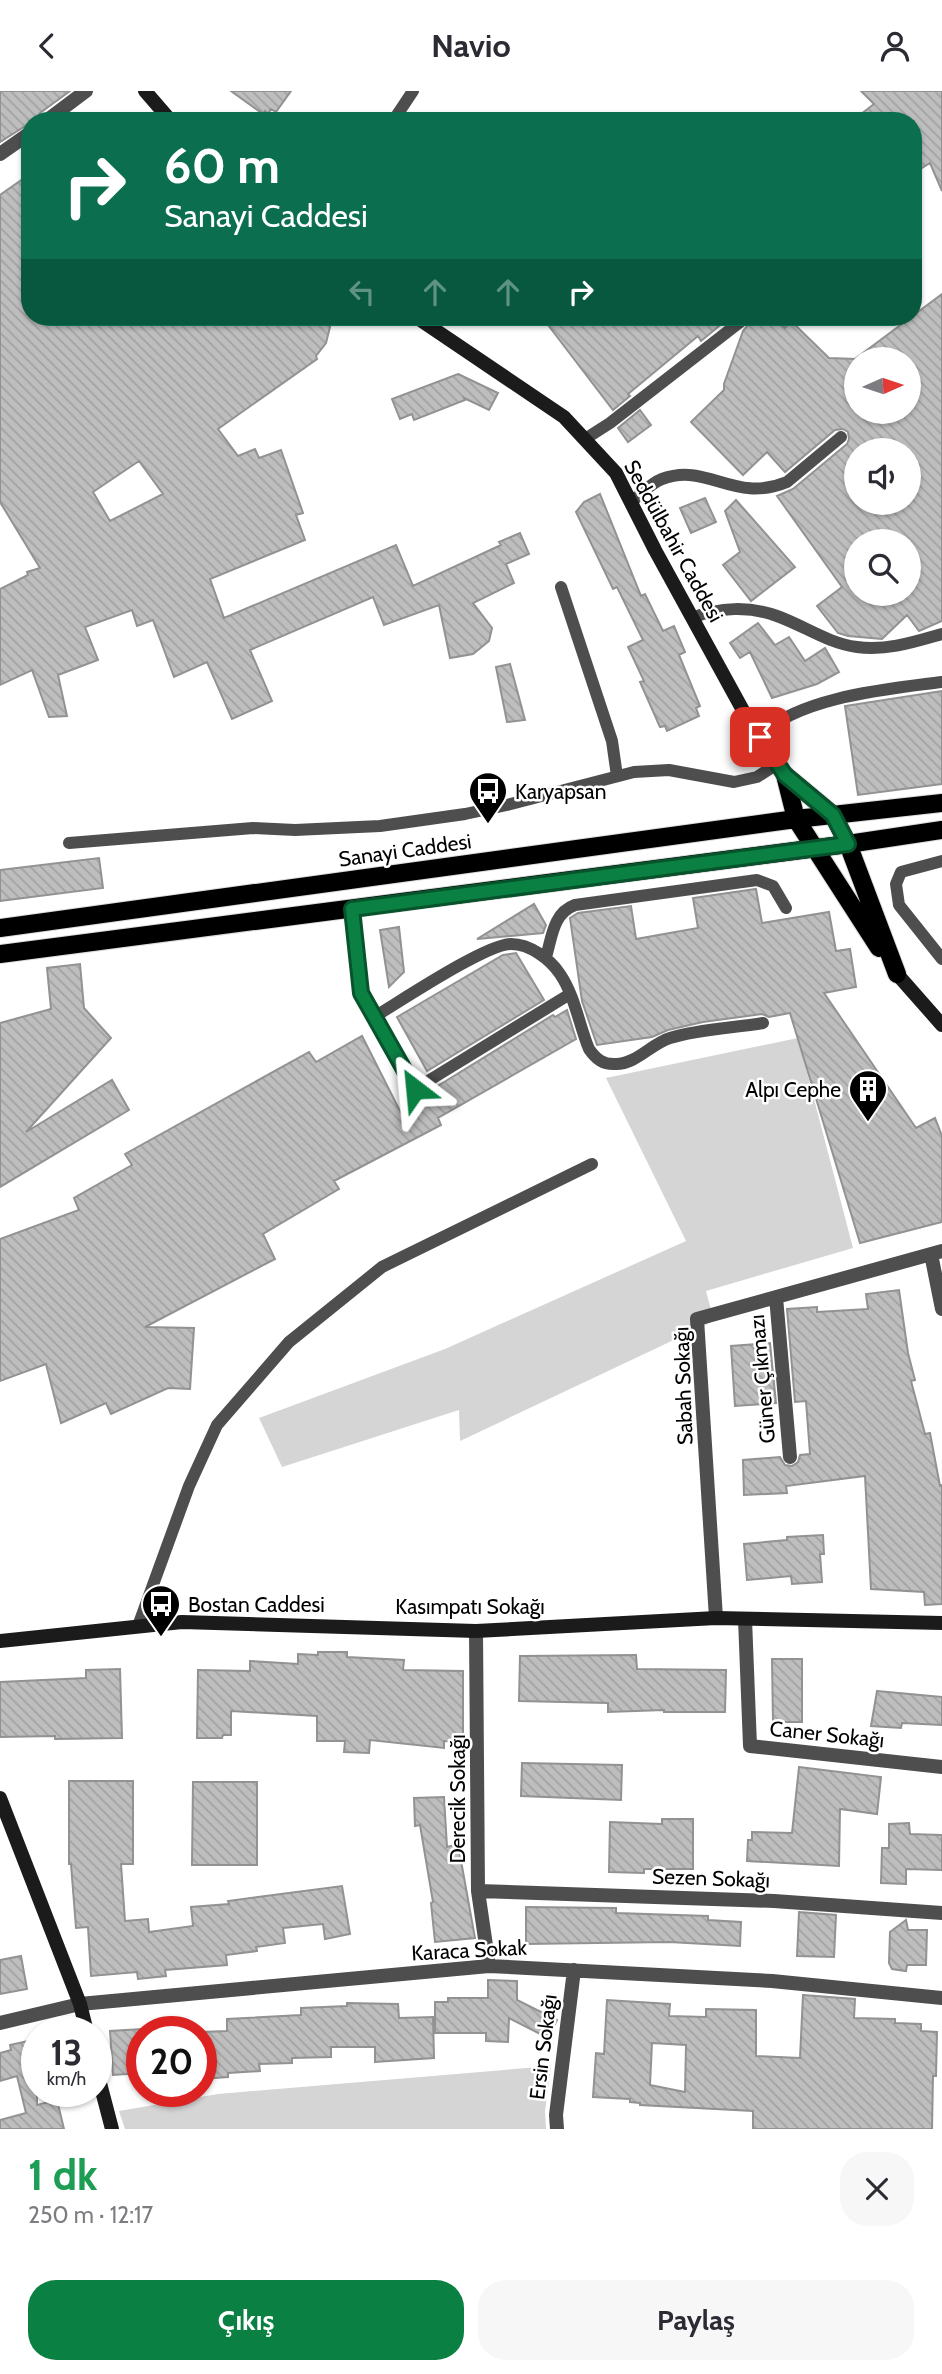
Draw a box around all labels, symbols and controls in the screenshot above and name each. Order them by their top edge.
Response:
text: Navio [431,26,511,65]
icon: back [28,27,66,65]
icon: person [876,27,914,65]
text: 60 m [164,136,280,195]
icon: right [49,140,140,231]
text: Sanayi Caddesi [164,196,368,235]
icon: left [343,273,381,311]
icon: ahead [416,273,454,311]
icon: ahead [489,273,527,311]
icon: right [562,273,600,311]
north arrow [844,347,920,423]
map controls [844,347,921,606]
button: sound [844,438,921,515]
street label: Seddülbahir Caddesi [619,456,729,626]
button: search [844,529,921,606]
pin [730,707,790,767]
icon: arrive [741,718,779,756]
bus stop icon: Karyapsan [467,770,509,825]
place label: Karyapsan [515,779,606,804]
street label: Sanayi Caddesi [337,828,473,872]
position arrow [378,1052,452,1126]
building icon: Alpı Cephe [847,1068,889,1123]
place label: Alpı Cephe [745,1077,841,1102]
street label: Güner Çıkmazı [744,1314,780,1444]
street label: Sabah Sokağı [668,1326,698,1446]
bus stop icon: Bostan Caddesi [140,1583,182,1638]
place label: Bostan Caddesi [188,1592,325,1617]
street label: Kasımpatı Sokağı [395,1594,545,1619]
street label: Caner Sokağı [769,1716,885,1752]
street label: Derecik Sokağı [445,1734,470,1864]
street label: Sezen Sokağı [652,1863,770,1893]
street label: Karaca Sokak [411,1934,528,1966]
street label: Ersin Sokağı [524,1993,562,2101]
speed limit sign: 20 [126,2016,217,2107]
text: 13 [51,2031,82,2074]
text: km/h [47,2068,86,2090]
text: 1 dk [28,2149,97,2201]
button: close [840,2152,914,2226]
text: 250 m · 12:17 [28,2201,153,2229]
button: Çıkış [28,2280,464,2360]
button: Paylaş [478,2280,914,2360]

